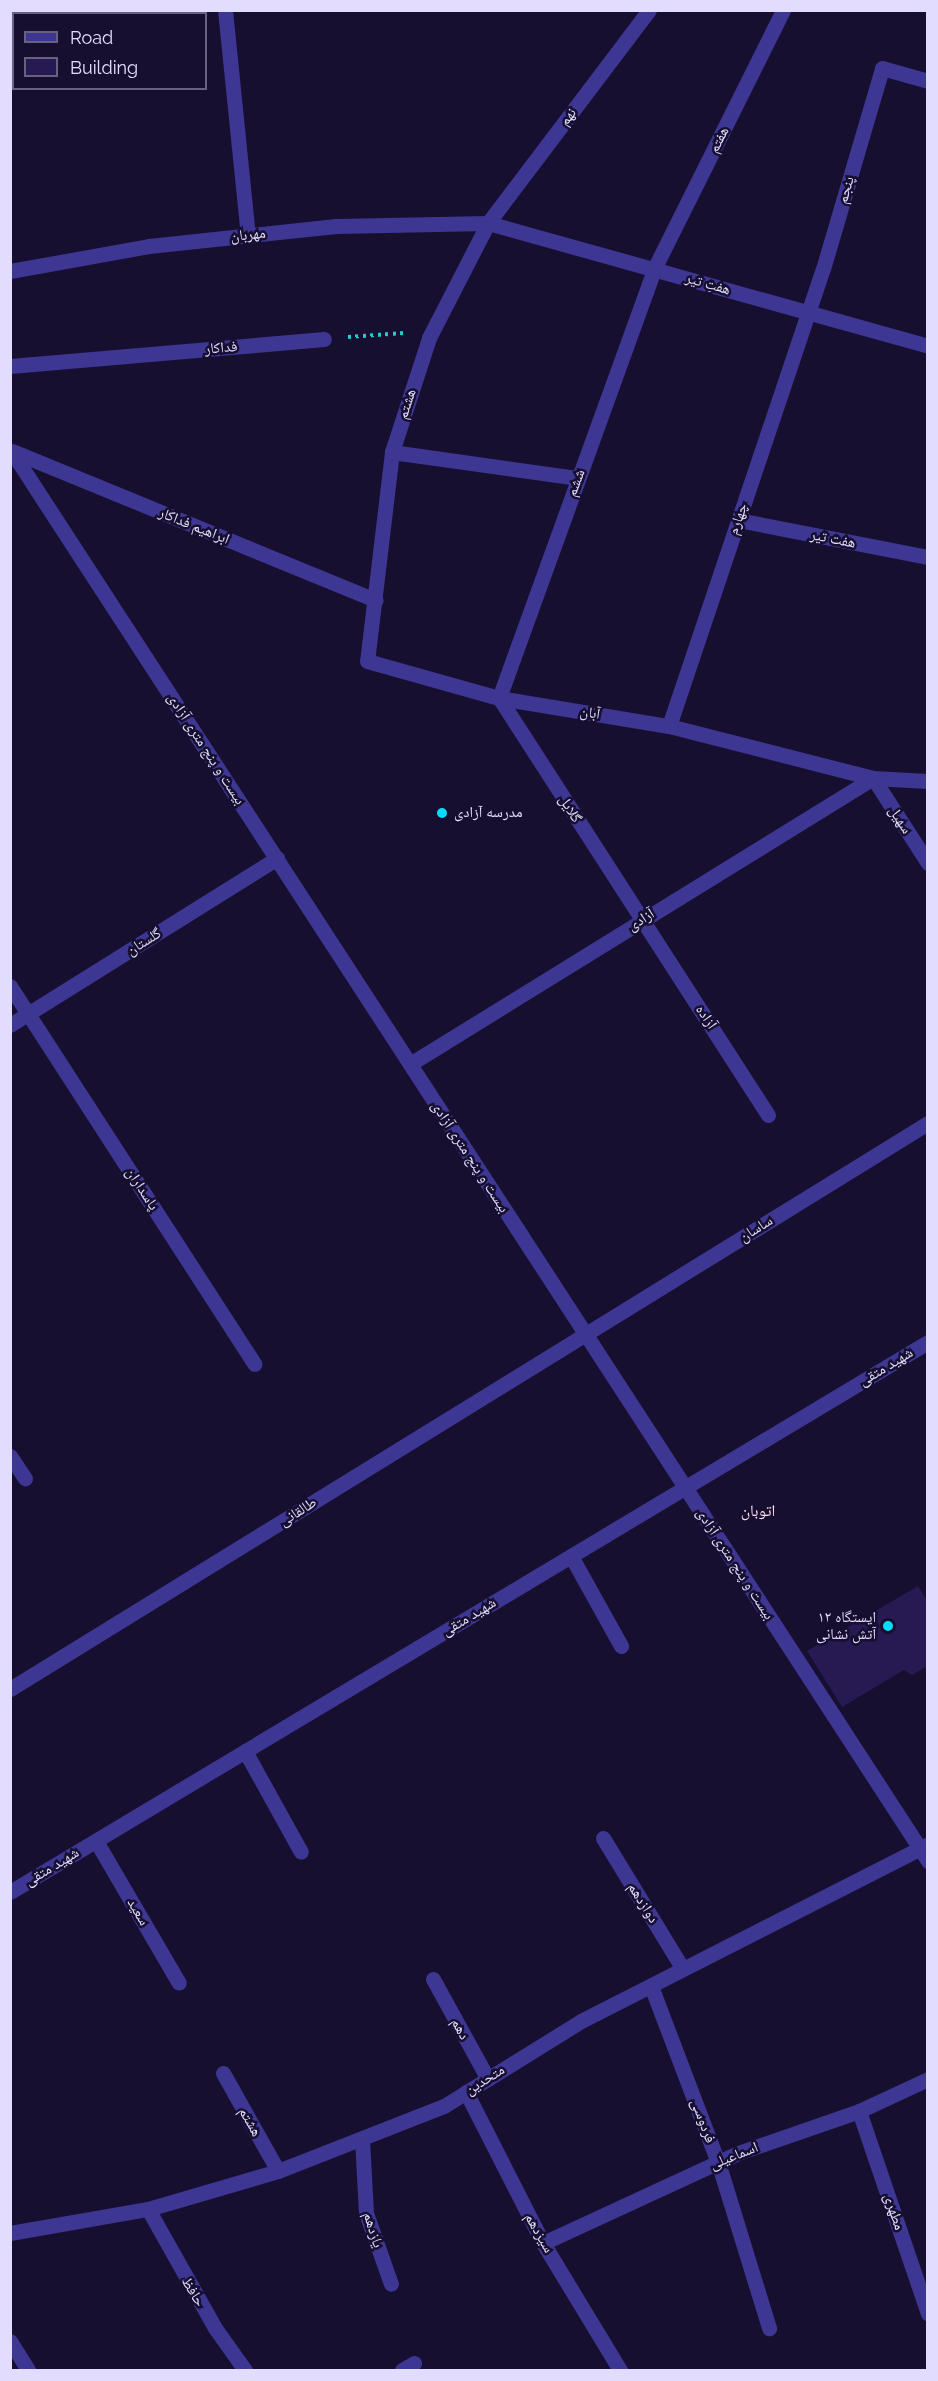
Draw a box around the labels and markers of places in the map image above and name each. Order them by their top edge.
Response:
place label: مدرسه آزادی [454,804,523,822]
marker: مدرسه آزادی [435,806,449,820]
place label: ایستگاه ۱۲ آتش نشانی [816,1608,876,1643]
marker: ایستگاه ۱۲ آتش نشانی [881,1619,895,1633]

